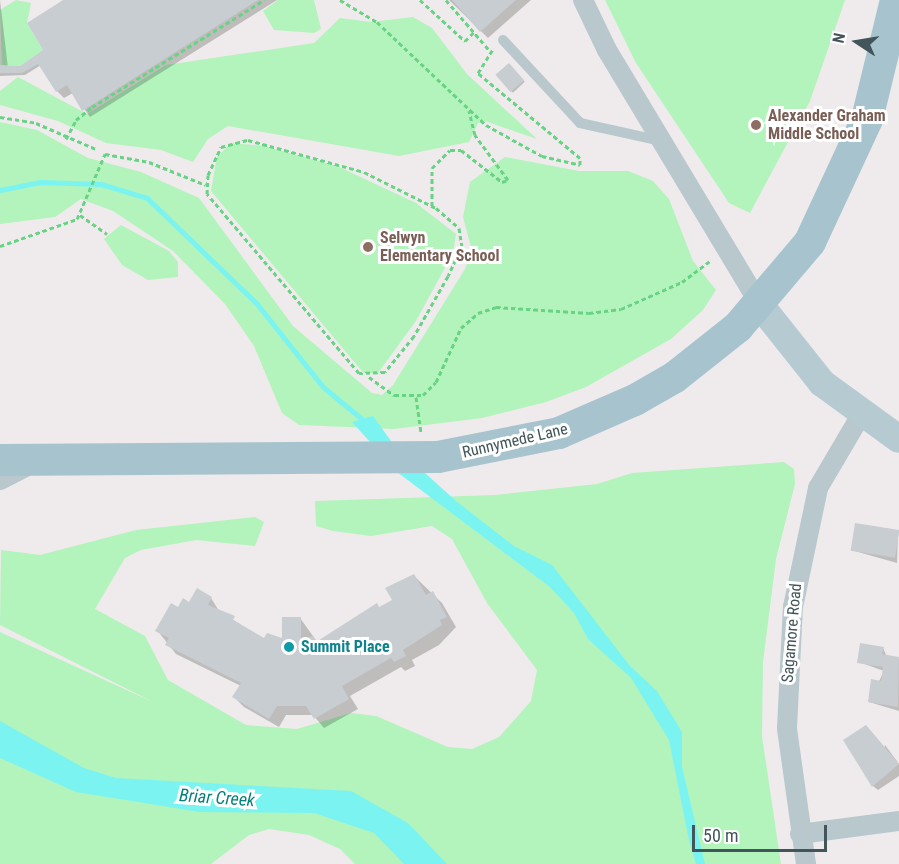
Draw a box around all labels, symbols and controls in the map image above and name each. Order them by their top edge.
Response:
north arrow [827,12,887,72]
text: N [829,31,849,45]
place label: Alexander Graham Middle School [768,106,886,144]
marker: Alexander Graham Middle School [749,118,763,132]
place label: Selwyn Elementary School [380,228,499,266]
marker: Selwyn Elementary School [361,240,375,254]
street label: Runnymede Lane [460,420,570,462]
street label: Sagamore Road [778,583,806,683]
place label: Summit Place [301,637,390,657]
marker: Summit Place [282,640,296,654]
water label: Briar Creek [178,785,256,811]
scale bar [695,813,830,851]
text: 50 m [703,825,738,846]

